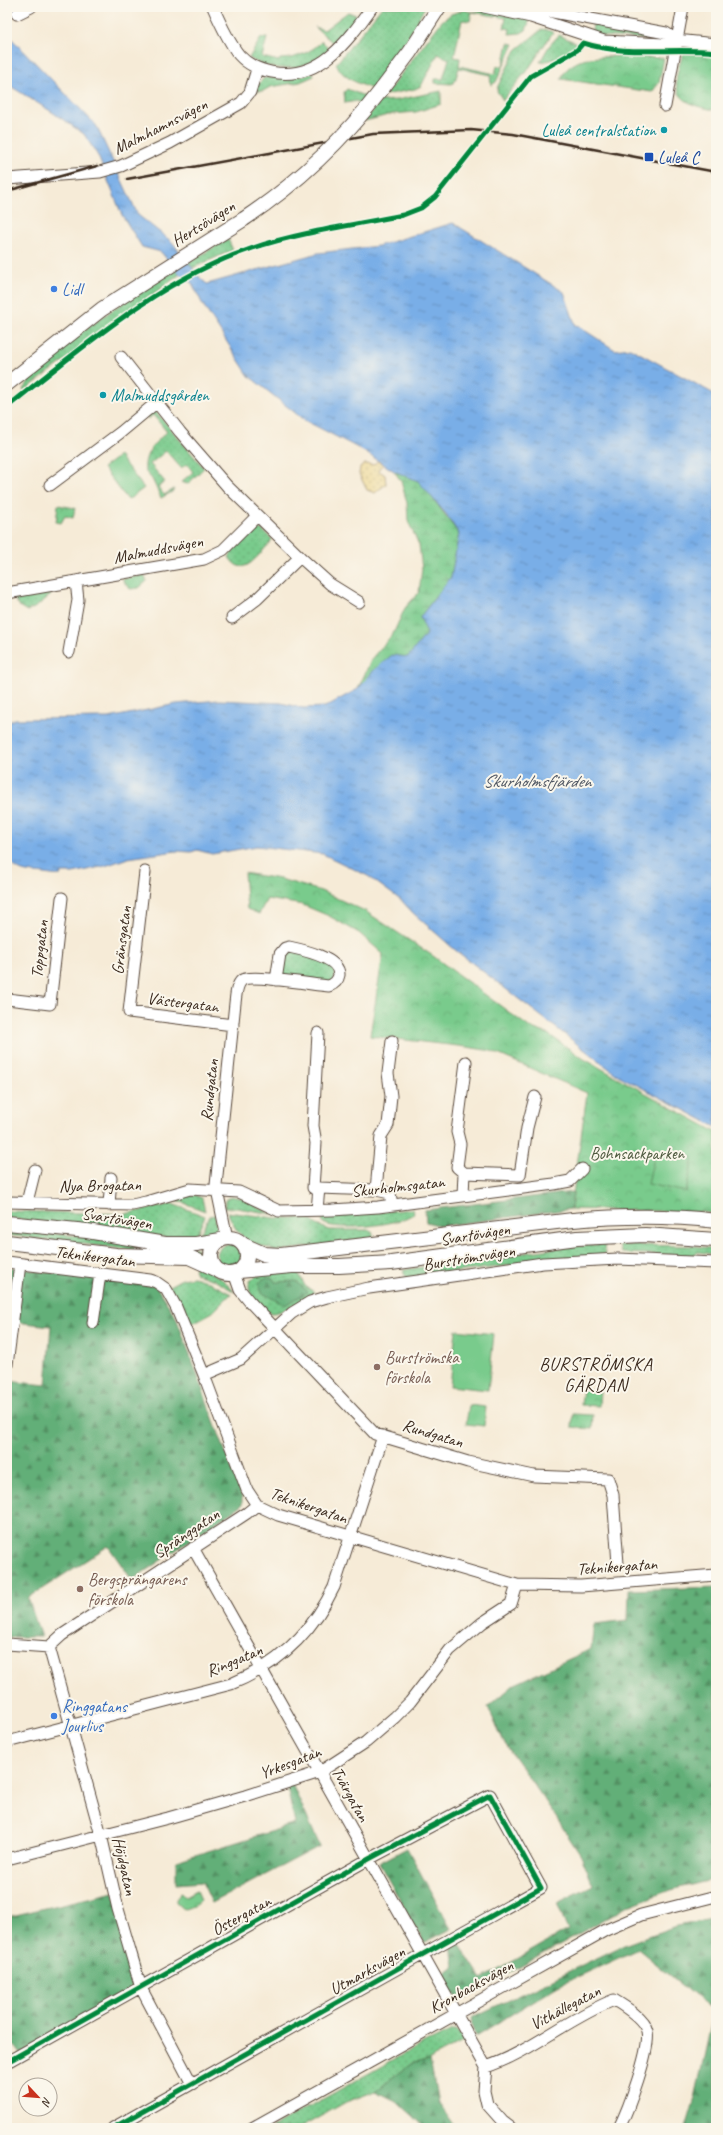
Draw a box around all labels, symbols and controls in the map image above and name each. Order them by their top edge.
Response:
street label: Malmhamnsvägen [110,94,211,159]
place label: Luleå centralstation [542,120,657,141]
marker: Luleå centralstation [659,125,669,135]
place label: Luleå C [658,147,701,168]
marker: Luleå C [643,151,655,163]
street label: Hertsövägen [168,196,239,251]
place label: Lidl [62,279,85,300]
marker: Lidl [49,284,59,294]
place label: Malmuddsgården [111,385,210,406]
marker: Malmuddsgården [98,390,108,400]
street label: Malmuddsvägen [112,530,205,568]
water label: Skurholmsfjärden [483,770,593,792]
street label: Gränsgatan [107,904,136,976]
street label: Toppgatan [26,919,53,979]
street label: Västergatan [146,988,221,1017]
street label: Rundgatan [196,1058,223,1122]
park label: Bohnsackparken [590,1143,685,1164]
street label: Skurholmsgatan [350,1171,447,1202]
street label: Nya Brogatan [59,1174,142,1197]
street label: Svartövägen [81,1203,154,1234]
street label: Svartövägen [439,1219,512,1250]
street label: Burströmsvägen [422,1240,517,1275]
street label: Teknikergatan [54,1241,137,1272]
place label: Burströmska förskola [385,1347,460,1388]
district label: BURSTRÖMSKA GÄRDAN [539,1353,653,1396]
marker: Burströmska förskola [372,1362,382,1372]
street label: Rundgatan [400,1414,466,1453]
street label: Teknikergatan [267,1482,351,1529]
street label: Spränggatan [149,1503,224,1563]
street label: Teknikergatan [576,1553,659,1580]
place label: Bergsprängarens förskola [88,1569,188,1610]
marker: Bergsprängarens förskola [75,1584,85,1594]
street label: Ringgatan [203,1639,266,1682]
place label: Ringgatans Jourlivs [61,1696,129,1737]
marker: Ringgatans Jourlivs [49,1711,59,1721]
street label: Yrkesgatan [256,1741,325,1784]
street label: Tvärgatan [327,1763,375,1826]
street label: Höjdgatan [108,1835,141,1898]
street label: Östergatan [208,1890,276,1940]
street label: Utmarksvägen [326,1941,409,2000]
street label: Kronbacksvägen [426,1955,517,2018]
street label: Vithällegatan [526,1980,604,2035]
north arrow [18,2077,58,2117]
text: N [38,2095,55,2109]

